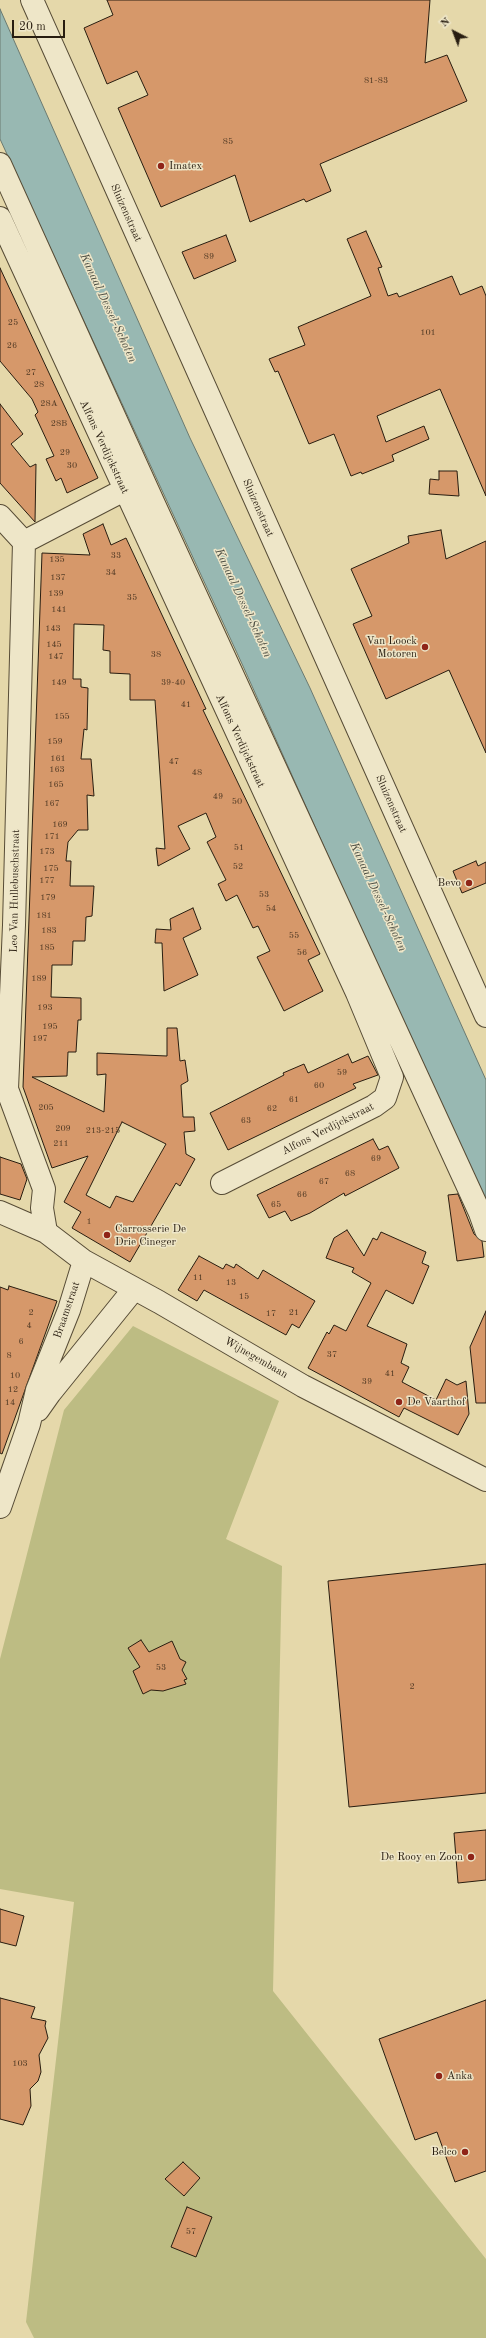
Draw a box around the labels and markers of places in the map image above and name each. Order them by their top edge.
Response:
place label: Imatex [169,159,202,173]
marker: Imatex [156,161,166,171]
place label: Van Loock Motoren [366,634,417,660]
marker: Van Loock Motoren [420,642,430,652]
place label: Bevo [438,876,461,890]
marker: Bevo [464,878,474,888]
place label: Carrosserie De Drie Cineger [115,1222,186,1248]
marker: Carrosserie De Drie Cineger [102,1230,112,1240]
place label: De Vaarthof [407,1395,466,1409]
marker: De Vaarthof [394,1397,404,1407]
place label: De Rooy en Zoon [380,1850,463,1864]
marker: De Rooy en Zoon [466,1852,476,1862]
place label: Anka [447,2069,472,2083]
marker: Anka [434,2071,444,2081]
place label: Belco [431,2145,457,2159]
marker: Belco [460,2147,470,2157]

